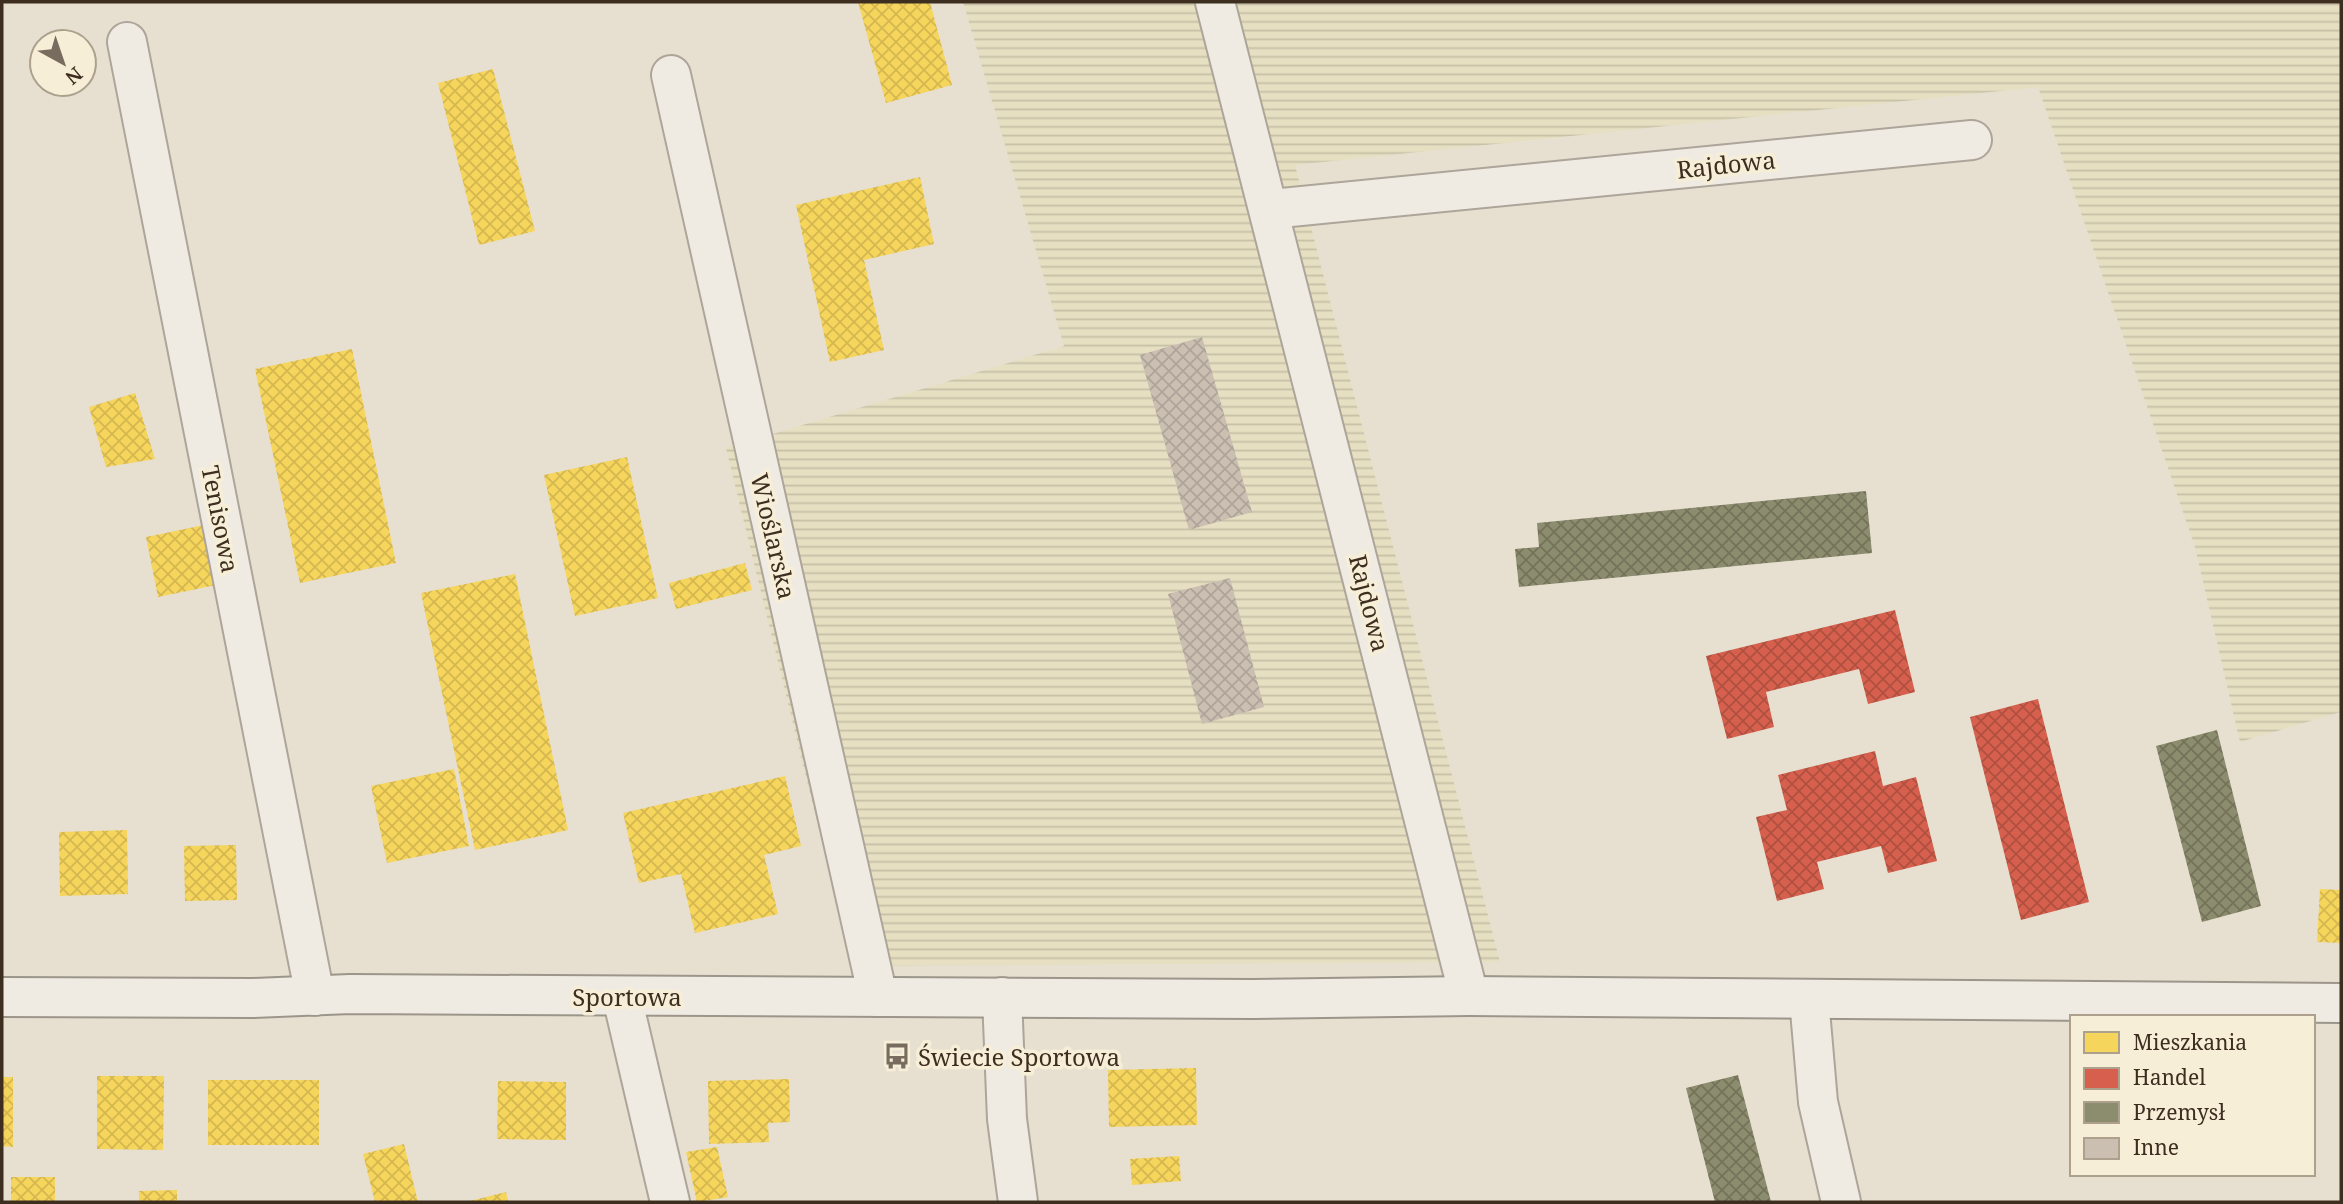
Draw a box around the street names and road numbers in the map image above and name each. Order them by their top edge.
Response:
street label: Rajdowa [1675,142,1777,186]
street label: Tenisowa [194,463,248,575]
street label: Wioślarska [744,470,804,602]
street label: Rajdowa [1342,551,1398,655]
street label: Sportowa [572,980,682,1013]

